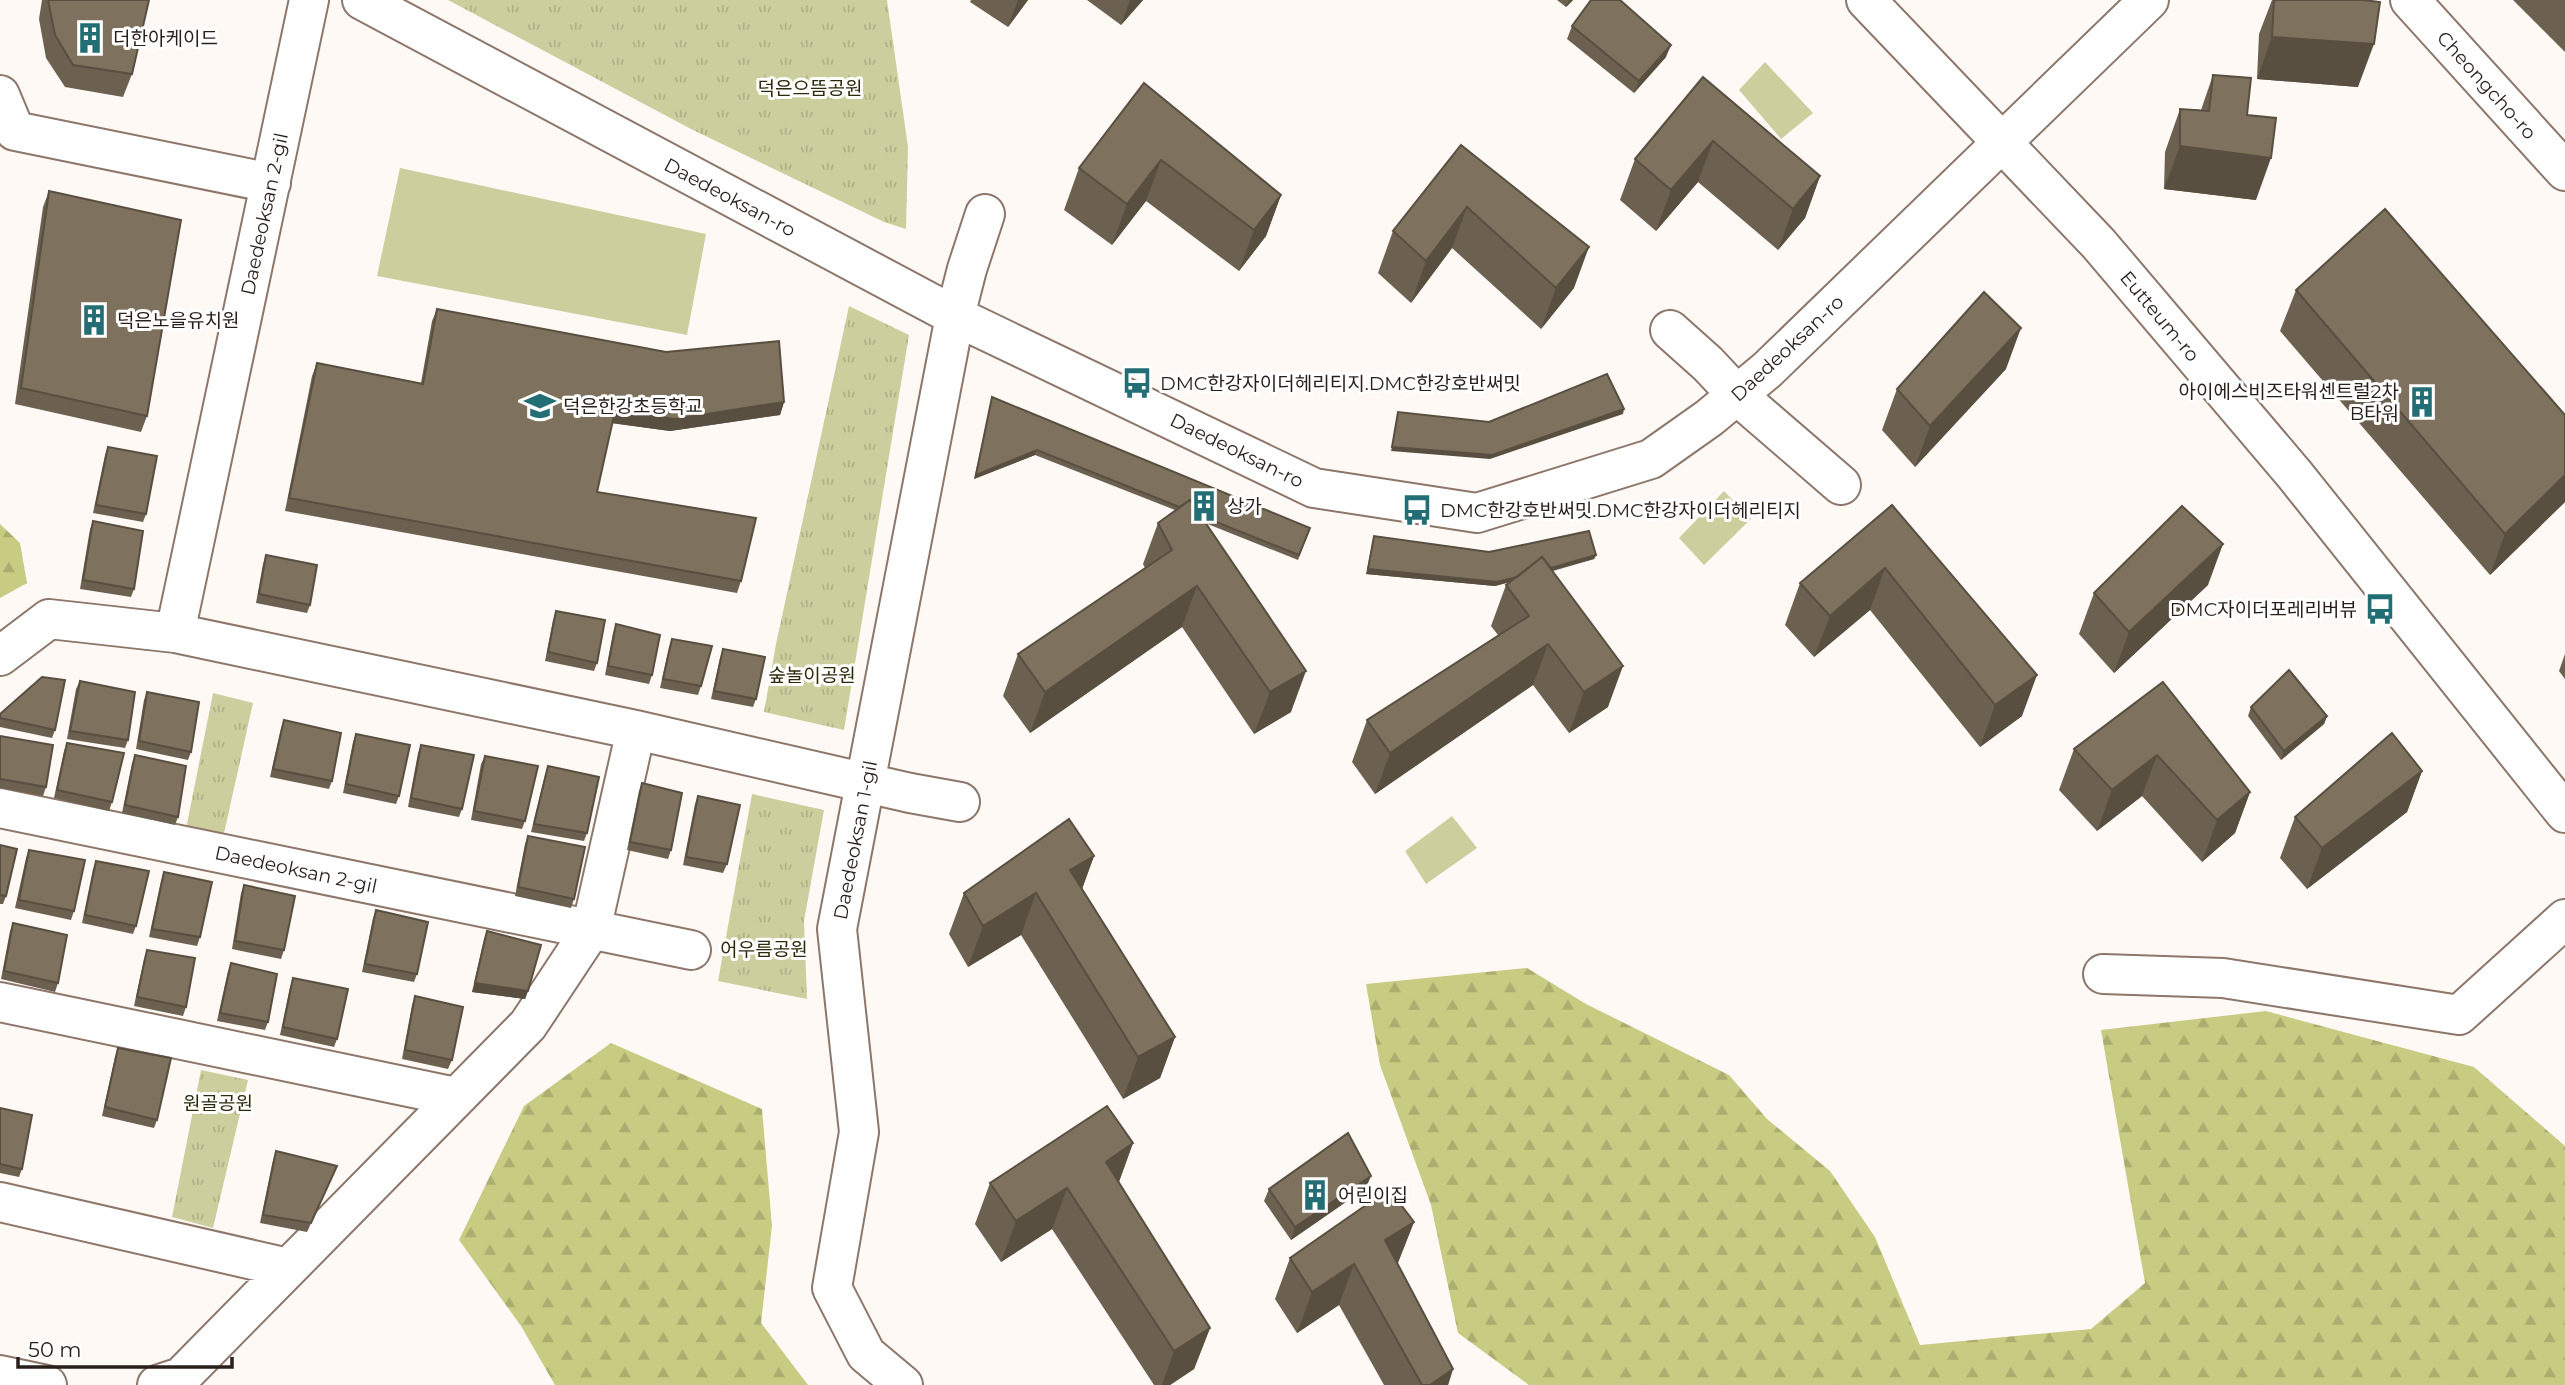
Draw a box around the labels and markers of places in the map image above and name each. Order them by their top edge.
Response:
building icon: 더한아케이드 [73,21,107,55]
place label: 더한아케이드 [113,27,218,50]
building icon: 덕은노을유치원 [77,303,111,337]
place label: 덕은노을유치원 [117,309,239,332]
bus stop icon: DMC한강자이더헤리티지.DMC한강호반써밋 [1120,366,1154,400]
place label: DMC한강자이더헤리티지.DMC한강호반써밋 [1160,372,1521,395]
place label: 아이에스비즈타워센트럴2차 B타워 [2178,380,2399,425]
building icon: 아이에스비즈타워센트럴2차 B타워 [2405,385,2439,419]
school or university icon: 덕은한강초등학교 [523,389,557,423]
place label: 덕은한강초등학교 [563,395,703,418]
building icon: 상가 [1187,489,1221,523]
bus stop icon: DMC한강호반써밋.DMC한강자이더헤리티지 [1400,493,1434,527]
place label: 상가 [1227,495,1262,518]
place label: DMC한강호반써밋.DMC한강자이더헤리티지 [1440,499,1801,522]
bus stop icon: DMC자이더포레리버뷰 [2363,592,2397,626]
place label: DMC자이더포레리버뷰 [2170,598,2357,621]
building icon: 어린이집 [1298,1178,1332,1212]
place label: 어린이집 [1338,1184,1408,1207]

